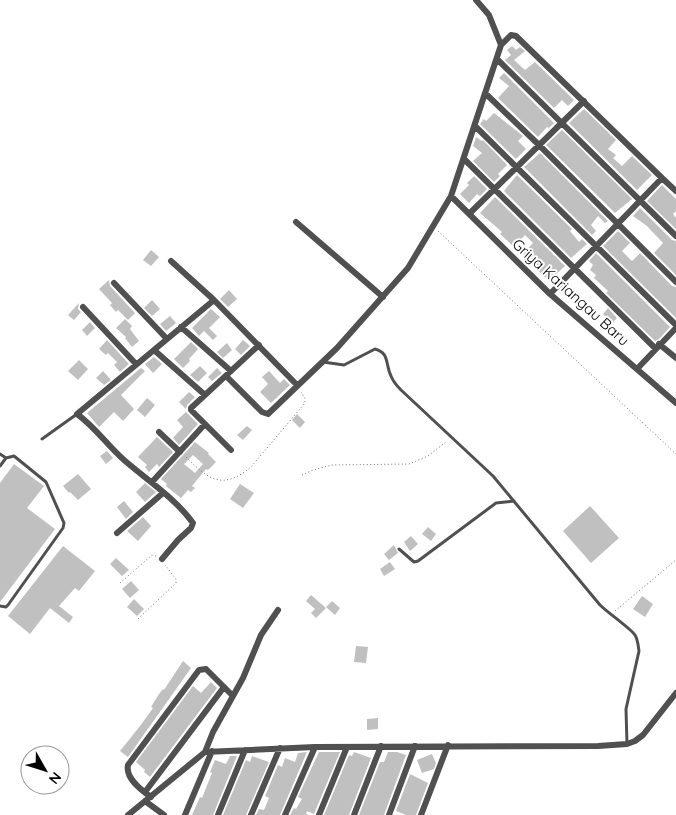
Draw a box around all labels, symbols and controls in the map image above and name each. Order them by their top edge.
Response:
street label: Griya Kariangau Baru [508,234,634,350]
north arrow [20,745,70,795]
text: N [45,769,65,788]

